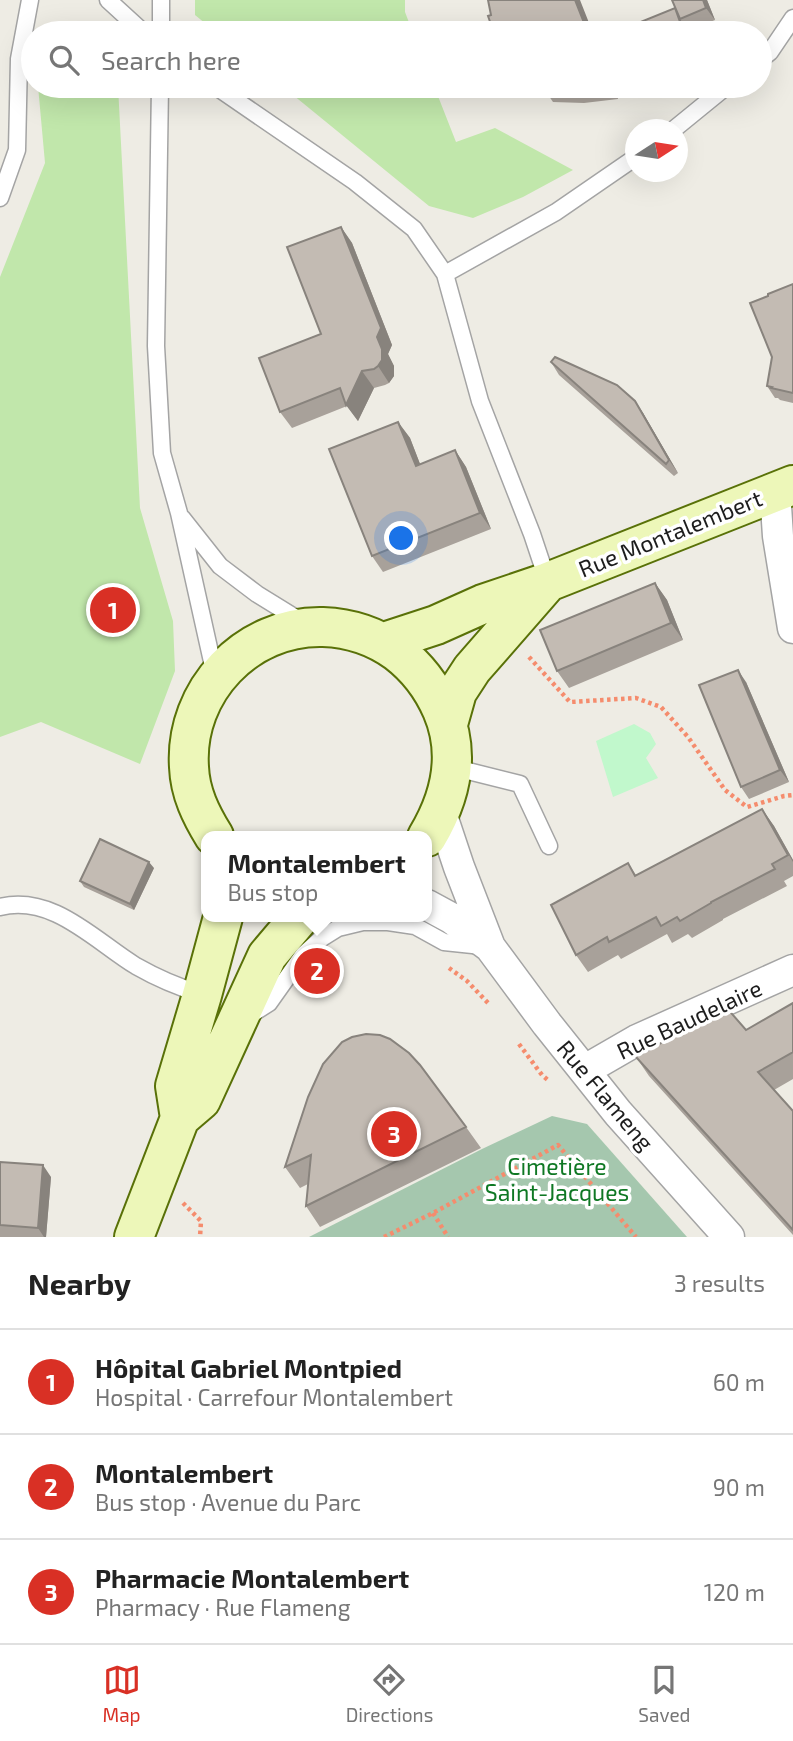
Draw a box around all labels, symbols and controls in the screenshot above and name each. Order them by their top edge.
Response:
search box [21,21,772,98]
icon: search [45,41,83,79]
text: Search here [101,44,241,75]
north arrow [625,119,688,182]
street label: Rue Montalembert [574,483,766,583]
your location [384,521,418,555]
pin: 1 [90,584,136,636]
popup [201,831,432,922]
text: Montalembert [227,847,406,878]
text: Bus stop [227,878,318,906]
pin: 2 [294,945,340,997]
street label: Rue Baudelaire [612,973,766,1065]
street label: Rue Flameng [552,1034,660,1156]
pin: 3 [371,1108,417,1160]
park label: Cimetière Saint-Jacques [485,1152,629,1206]
text: Nearby [28,1265,131,1301]
text: 3 results [674,1269,765,1297]
text: Hôpital Gabriel Montpied [95,1352,402,1383]
text: 1 [46,1368,56,1396]
text: 60 m [713,1368,765,1396]
text: Hospital · Carrefour Montalembert [95,1383,453,1411]
text: Montalembert [95,1457,273,1488]
text: 2 [44,1473,58,1501]
text: 90 m [713,1473,765,1501]
text: Bus stop · Avenue du Parc [95,1488,361,1516]
text: Pharmacie Montalembert [95,1562,409,1593]
text: 3 [44,1578,58,1606]
text: 120 m [704,1578,765,1606]
text: Pharmacy · Rue Flameng [95,1593,351,1621]
tab: Map [103,1661,141,1726]
tab: Directions [346,1661,433,1726]
tab: Saved [638,1661,690,1726]

